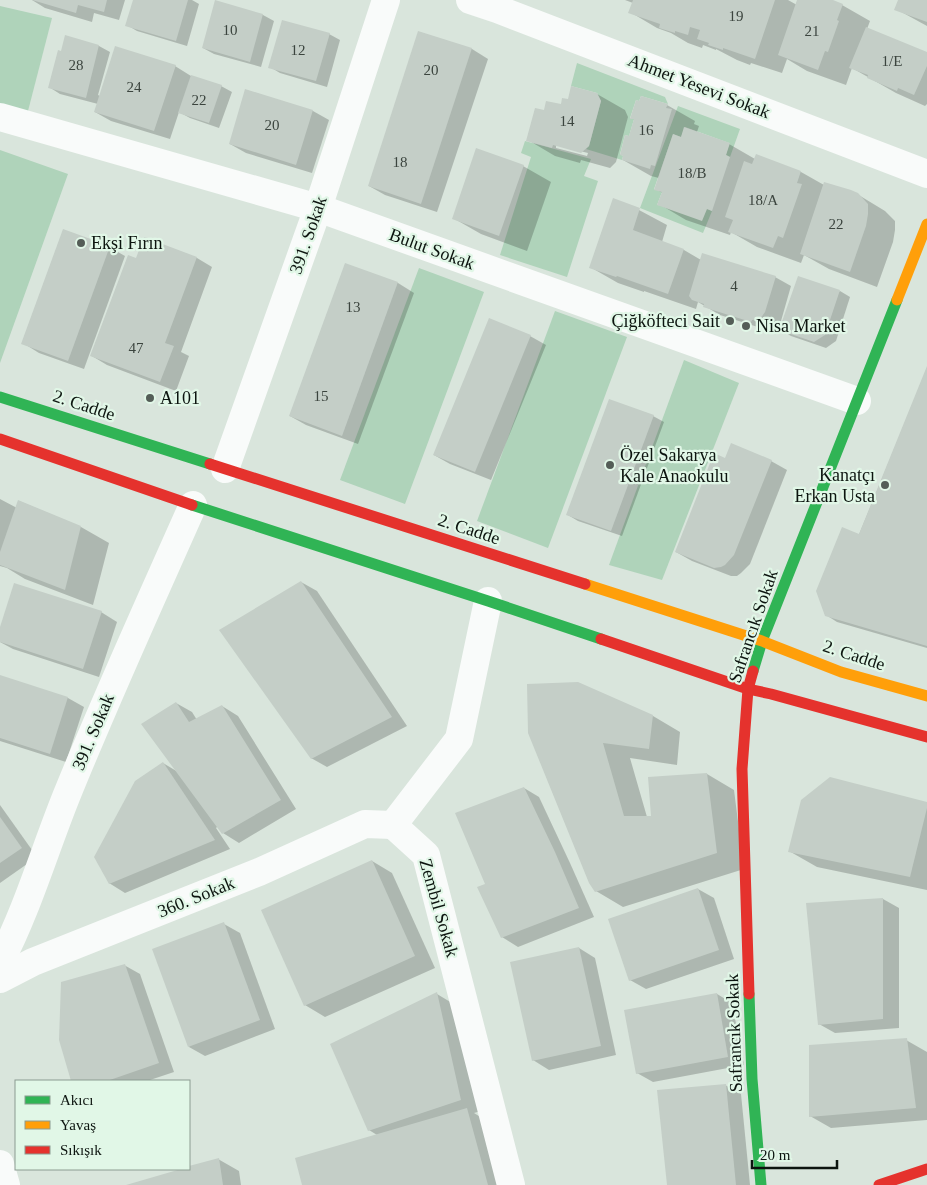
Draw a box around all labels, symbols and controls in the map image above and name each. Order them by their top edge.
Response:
house number: 19 [729,8,744,24]
house number: 10 [223,22,238,38]
house number: 21 [805,23,820,39]
house number: 12 [291,42,306,58]
street label: Ahmet Yesevi Sokak [625,50,773,122]
house number: 1/E [882,53,902,69]
house number: 28 [69,57,84,73]
house number: 20 [424,62,439,78]
house number: 24 [127,79,142,95]
house number: 22 [192,92,207,108]
house number: 14 [560,113,575,129]
house number: 20 [265,117,280,133]
house number: 16 [639,122,654,138]
house number: 18 [393,154,408,170]
house number: 18/B [677,165,707,181]
house number: 18/A [748,192,778,208]
street label: 391. Sokak [285,193,331,277]
house number: 22 [829,216,844,232]
street label: Bulut Sokak [387,224,477,274]
place label: Ekşi Fırın [91,233,163,253]
marker: Ekşi Fırın [75,237,87,249]
house number: 4 [730,278,738,294]
house number: 13 [346,299,361,315]
place label: Çiğköfteci Sait [612,311,720,331]
marker: Çiğköfteci Sait [724,315,736,327]
place label: Nisa Market [756,316,845,336]
marker: Nisa Market [740,320,752,332]
house number: 47 [129,340,144,356]
street label: 2. Cadde [50,386,118,424]
place label: A101 [160,388,200,408]
house number: 15 [314,388,329,404]
marker: A101 [144,392,156,404]
place label: Özel Sakarya Kale Anaokulu [620,445,728,486]
marker: Özel Sakarya Kale Anaokulu [604,459,616,471]
place label: Kanatçı Erkan Usta [795,465,875,506]
marker: Kanatçı Erkan Usta [879,479,891,491]
street label: 2. Cadde [435,510,503,548]
street label: Safrancık Sokak [724,567,782,685]
street label: 2. Cadde [820,636,888,674]
street label: 391. Sokak [68,691,118,773]
street label: Zembil Sokak [415,856,463,960]
street label: 360. Sokak [155,873,237,921]
street label: Safrancık Sokak [722,973,746,1093]
legend [15,1080,190,1170]
text: Akıcı [60,1092,93,1108]
text: Yavaş [60,1117,96,1133]
scale bar [752,1138,837,1170]
text: Sıkışık [60,1142,102,1158]
text: 20 m [760,1147,791,1163]

